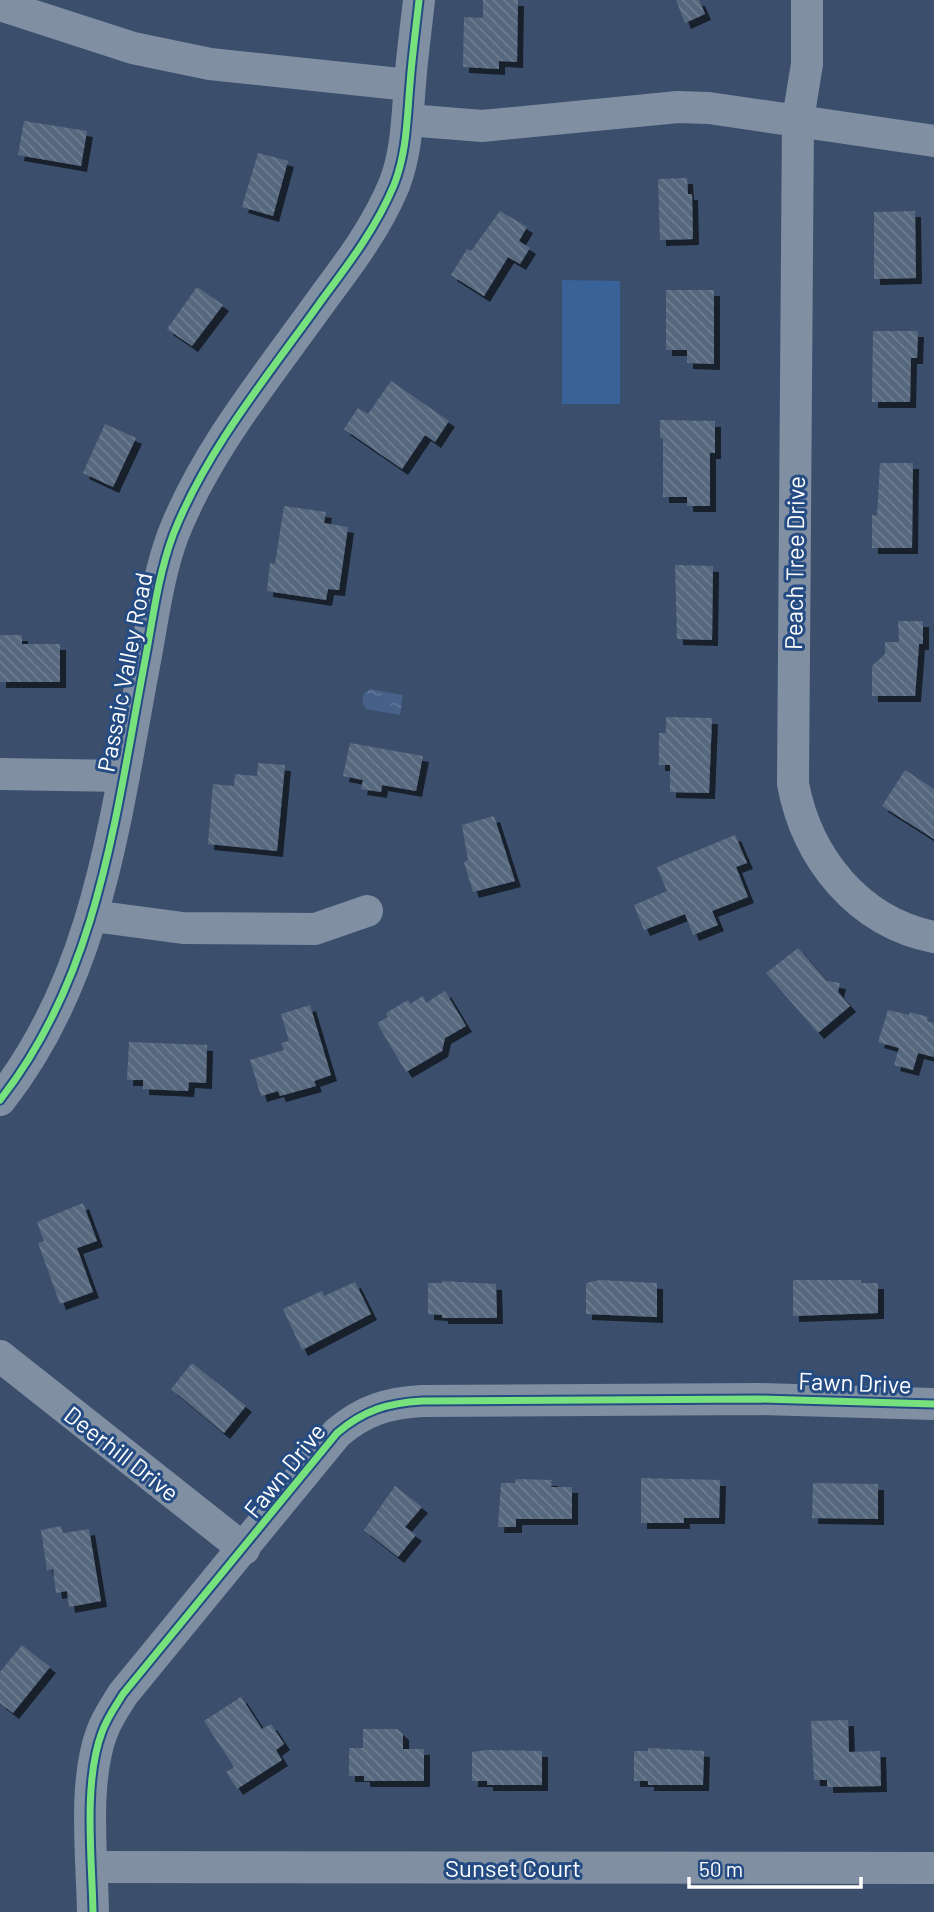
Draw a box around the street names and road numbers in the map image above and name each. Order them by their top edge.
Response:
street label: Peach Tree Drive [778,476,810,650]
street label: Passaic Valley Road [90,570,158,774]
street label: Fawn Drive [798,1366,912,1398]
street label: Deerhill Drive [59,1399,185,1507]
street label: Fawn Drive [237,1417,331,1523]
street label: Sunset Court [445,1853,581,1882]

